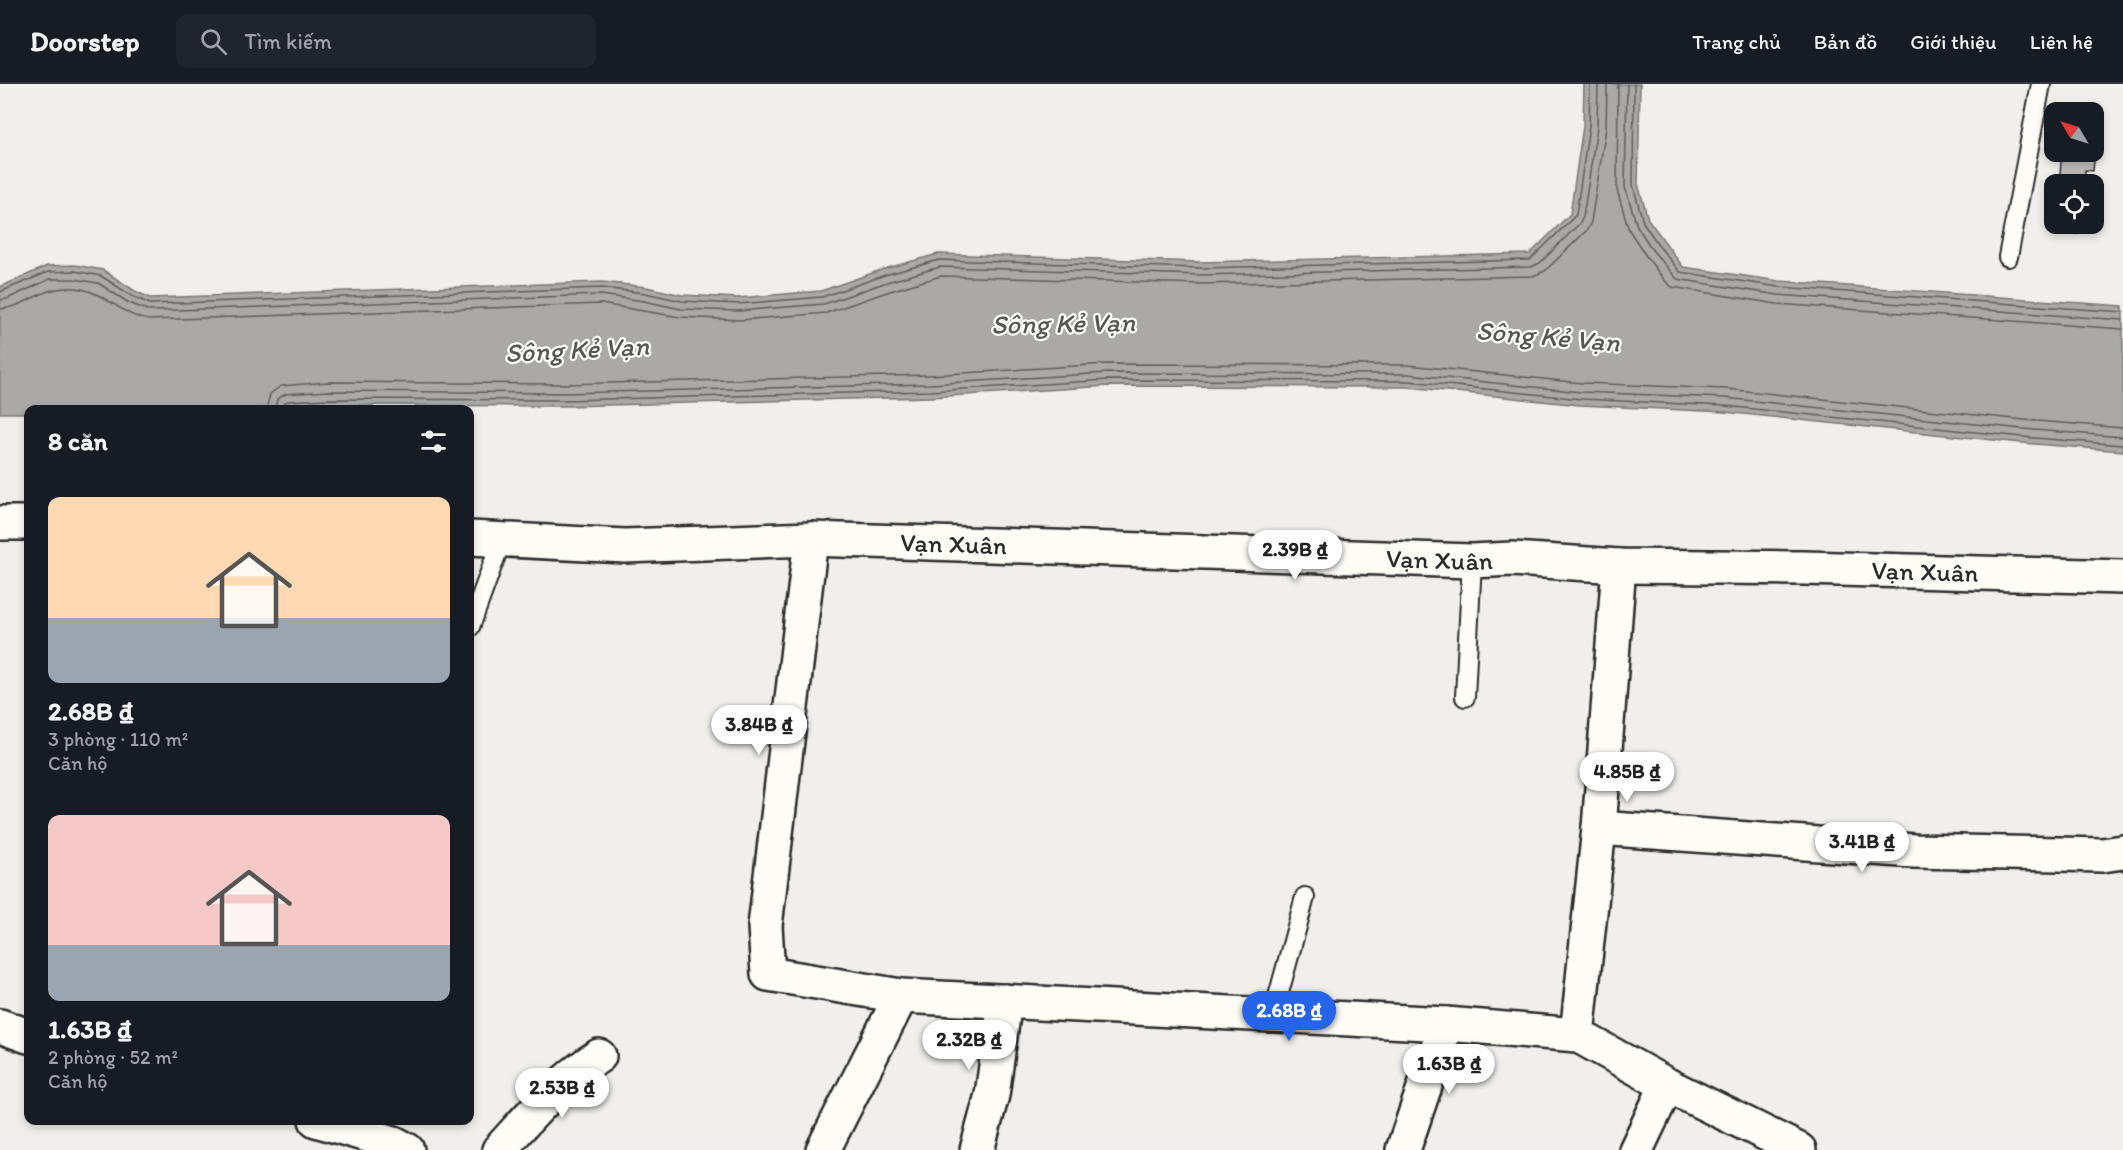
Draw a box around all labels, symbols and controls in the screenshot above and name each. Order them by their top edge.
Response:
search box [176,14,596,68]
text: Doorstep [30,24,140,58]
icon: search [197,25,230,58]
text: Tìm kiếm [245,28,332,55]
text: Trang chủ [1692,29,1781,54]
text: Bản đồ [1814,29,1877,54]
text: Giới thiệu [1910,29,1997,54]
text: Liên hệ [2030,29,2093,54]
north arrow [2044,102,2104,162]
map controls [2044,102,2104,234]
button: locate [2044,174,2104,234]
water label: Sông Kẻ Vạn [991,305,1136,341]
water label: Sông Kẻ Vạn [1475,313,1622,359]
water label: Sông Kẻ Vạn [504,329,651,369]
text: 8 căn [48,425,108,457]
icon: filters [417,425,450,458]
street label: Vạn Xuân [900,526,1008,562]
pin: 2.39B ₫ [1240,530,1350,581]
icon: home [195,536,303,644]
text: 2.39B ₫ [1262,537,1328,561]
street label: Vạn Xuân [1385,542,1494,577]
street label: Vạn Xuân [1871,554,1979,589]
text: 2.68B ₫ [48,695,133,727]
pin: 3.84B ₫ [704,705,814,756]
text: 3.84B ₫ [725,712,793,736]
text: 3 phòng · 110 m² [48,727,188,751]
text: Căn hộ [48,751,108,775]
pin: 4.85B ₫ [1572,752,1682,803]
text: 4.85B ₫ [1593,759,1661,783]
pin: 3.41B ₫ [1807,822,1917,873]
text: 3.41B ₫ [1829,829,1895,853]
icon: home [195,854,303,962]
pin: 2.68B ₫ [1234,991,1344,1042]
text: 2.68B ₫ [1256,998,1322,1022]
text: 1.63B ₫ [48,1013,132,1045]
pin: 2.32B ₫ [914,1020,1024,1071]
text: 2.32B ₫ [936,1027,1002,1051]
pin: 1.63B ₫ [1394,1044,1504,1095]
text: 2 phòng · 52 m² [48,1045,178,1069]
text: 1.63B ₫ [1417,1051,1481,1075]
pin: 2.53B ₫ [507,1068,617,1119]
text: Căn hộ [48,1069,108,1093]
text: 2.53B ₫ [529,1075,595,1099]

